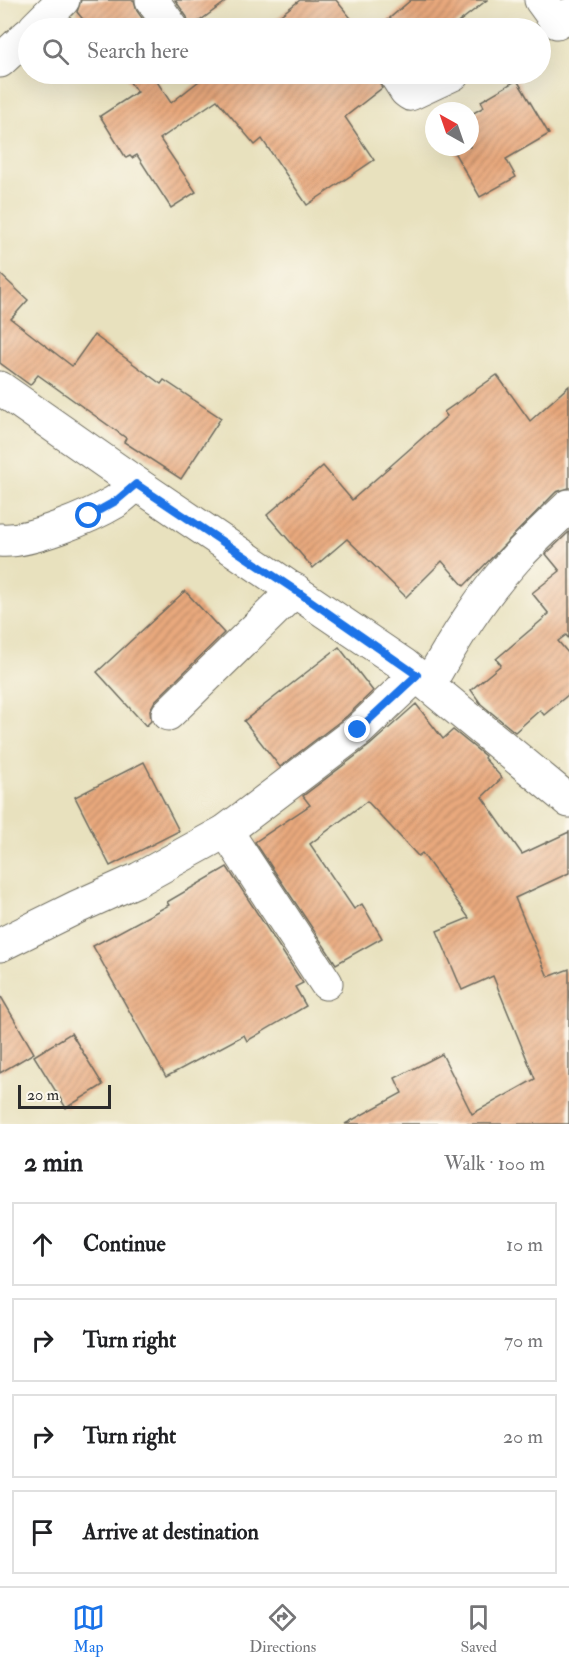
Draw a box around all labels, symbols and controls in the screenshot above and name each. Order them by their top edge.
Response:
search box [18,18,551,84]
icon: search [39,35,72,68]
text: Search here [87,37,189,65]
north arrow [425,102,479,156]
route start [75,502,101,528]
route end [344,716,370,742]
scale bar [18,1082,111,1110]
text: 20 m [27,1085,59,1105]
text: 2 min [24,1147,83,1179]
text: Walk · 100 m [444,1151,545,1176]
icon: ahead [26,1228,59,1261]
text: Continue [83,1230,166,1258]
text: 10 m [506,1232,543,1257]
icon: right [26,1324,59,1357]
text: Turn right [83,1326,176,1354]
text: 70 m [504,1328,543,1353]
icon: right [26,1420,59,1453]
text: Turn right [83,1422,176,1450]
text: 20 m [503,1424,543,1449]
icon: arrive [26,1516,59,1549]
text: Arrive at destination [83,1518,259,1546]
tab: Map [72,1601,105,1657]
tab: Directions [249,1601,316,1657]
tab: Saved [460,1601,497,1657]

